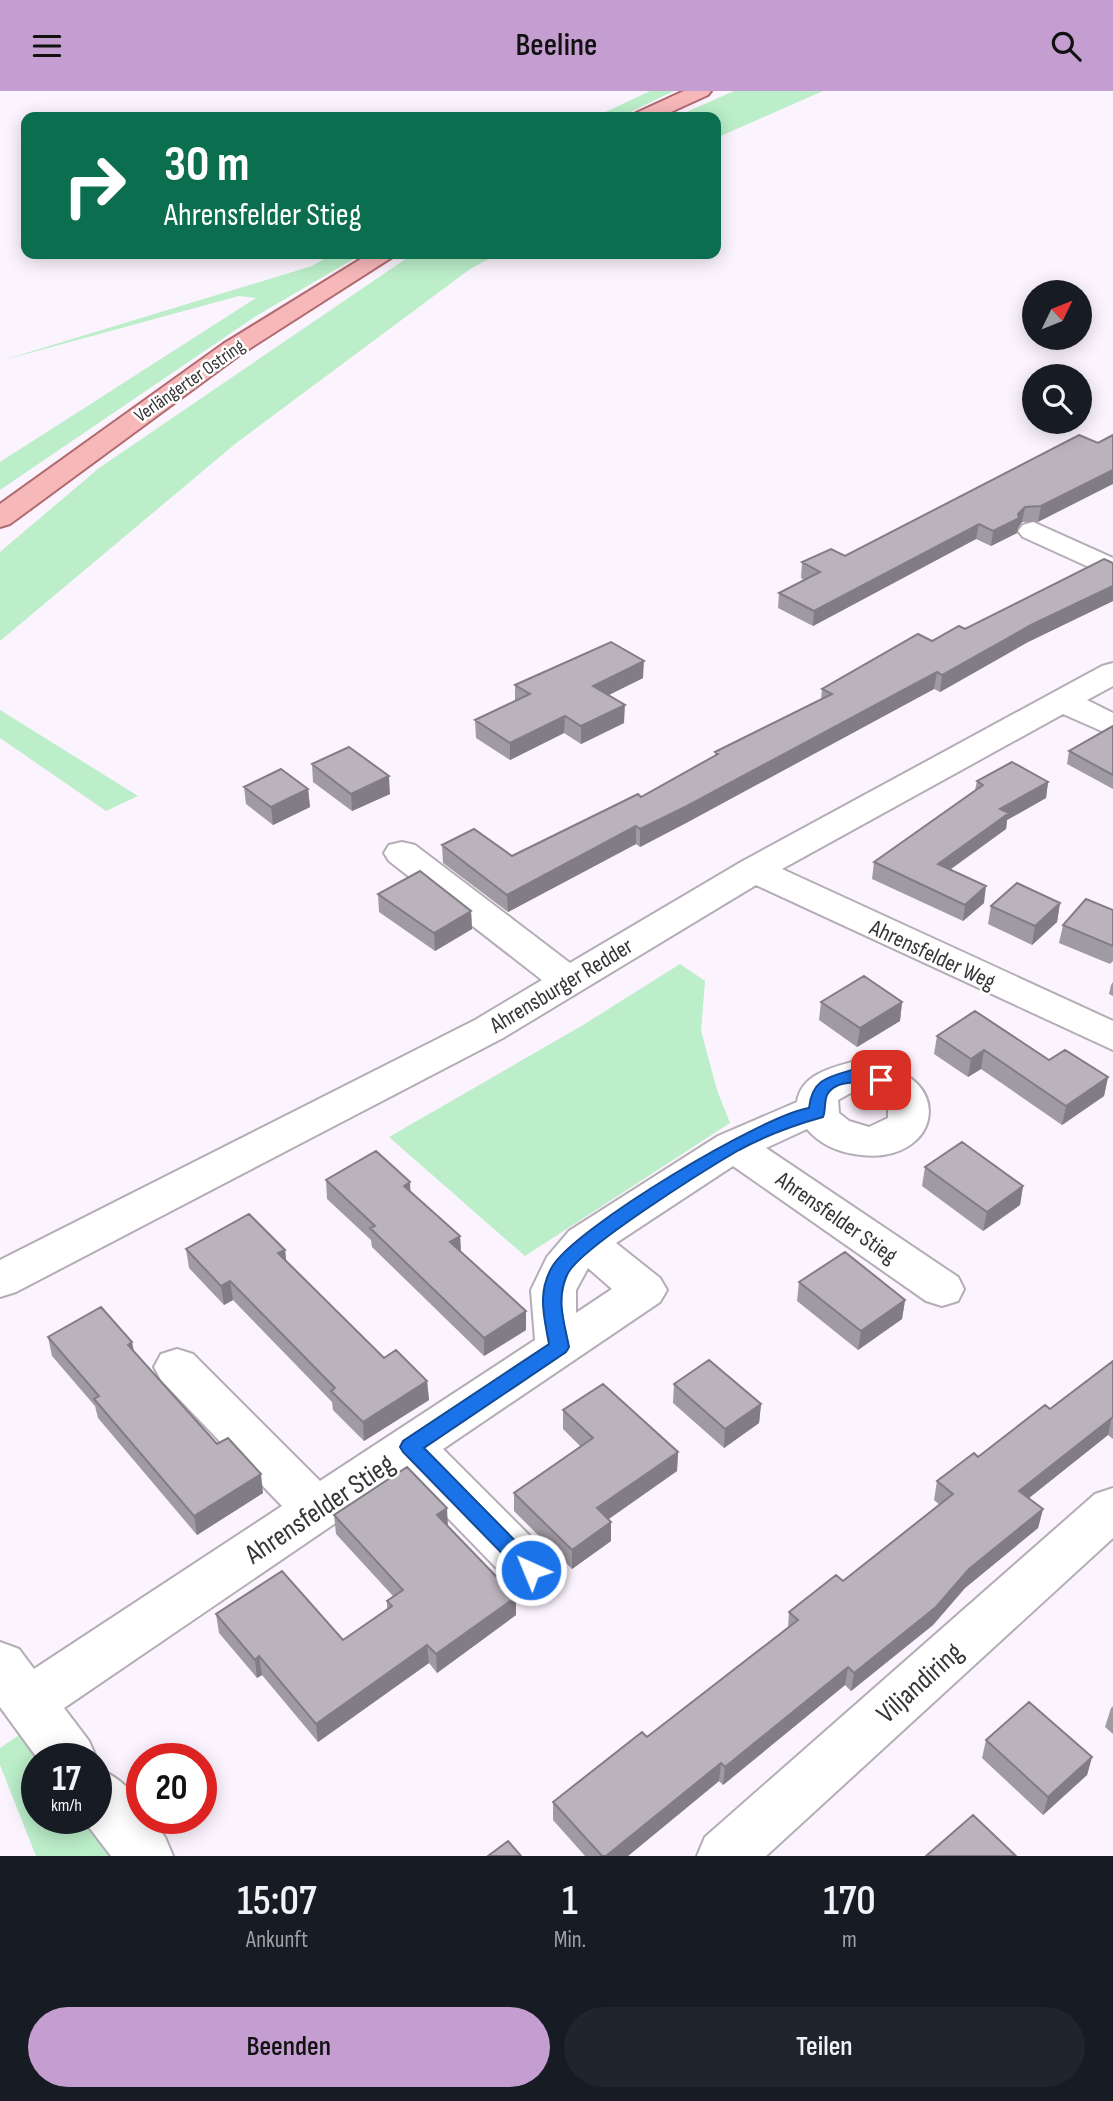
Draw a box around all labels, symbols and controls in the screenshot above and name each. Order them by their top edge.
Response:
text: Beeline [516,26,597,65]
icon: menu [28,27,66,65]
icon: search [1047,27,1085,65]
text: 30 m [164,136,249,195]
icon: right [49,140,140,231]
text: Ahrensfelder Stieg [164,196,361,235]
north arrow [1022,280,1092,350]
map controls [1022,280,1092,434]
street label: Verlängerter Ostring [130,334,250,428]
button: search [1022,364,1092,434]
street label: Ahrensfelder Weg [864,913,1000,996]
street label: Ahrensburger Redder [484,932,638,1040]
pin [851,1050,911,1110]
icon: arrive [862,1061,900,1099]
street label: Ahrensfelder Stieg [769,1165,903,1270]
street label: Ahrensfelder Stieg [238,1447,401,1572]
position arrow [494,1533,568,1607]
street label: Viljandiring [870,1636,970,1730]
speed limit sign: 20 [126,1743,217,1834]
text: 17 [52,1758,81,1801]
text: km/h [51,1795,82,1816]
text: 15:07 [237,1876,317,1927]
text: 1 [562,1876,578,1927]
text: 170 [823,1876,876,1927]
text: Ankunft [246,1926,308,1954]
text: Min. [554,1926,586,1954]
text: m [842,1926,857,1954]
button: Beenden [28,2007,550,2087]
button: Teilen [564,2007,1085,2087]

